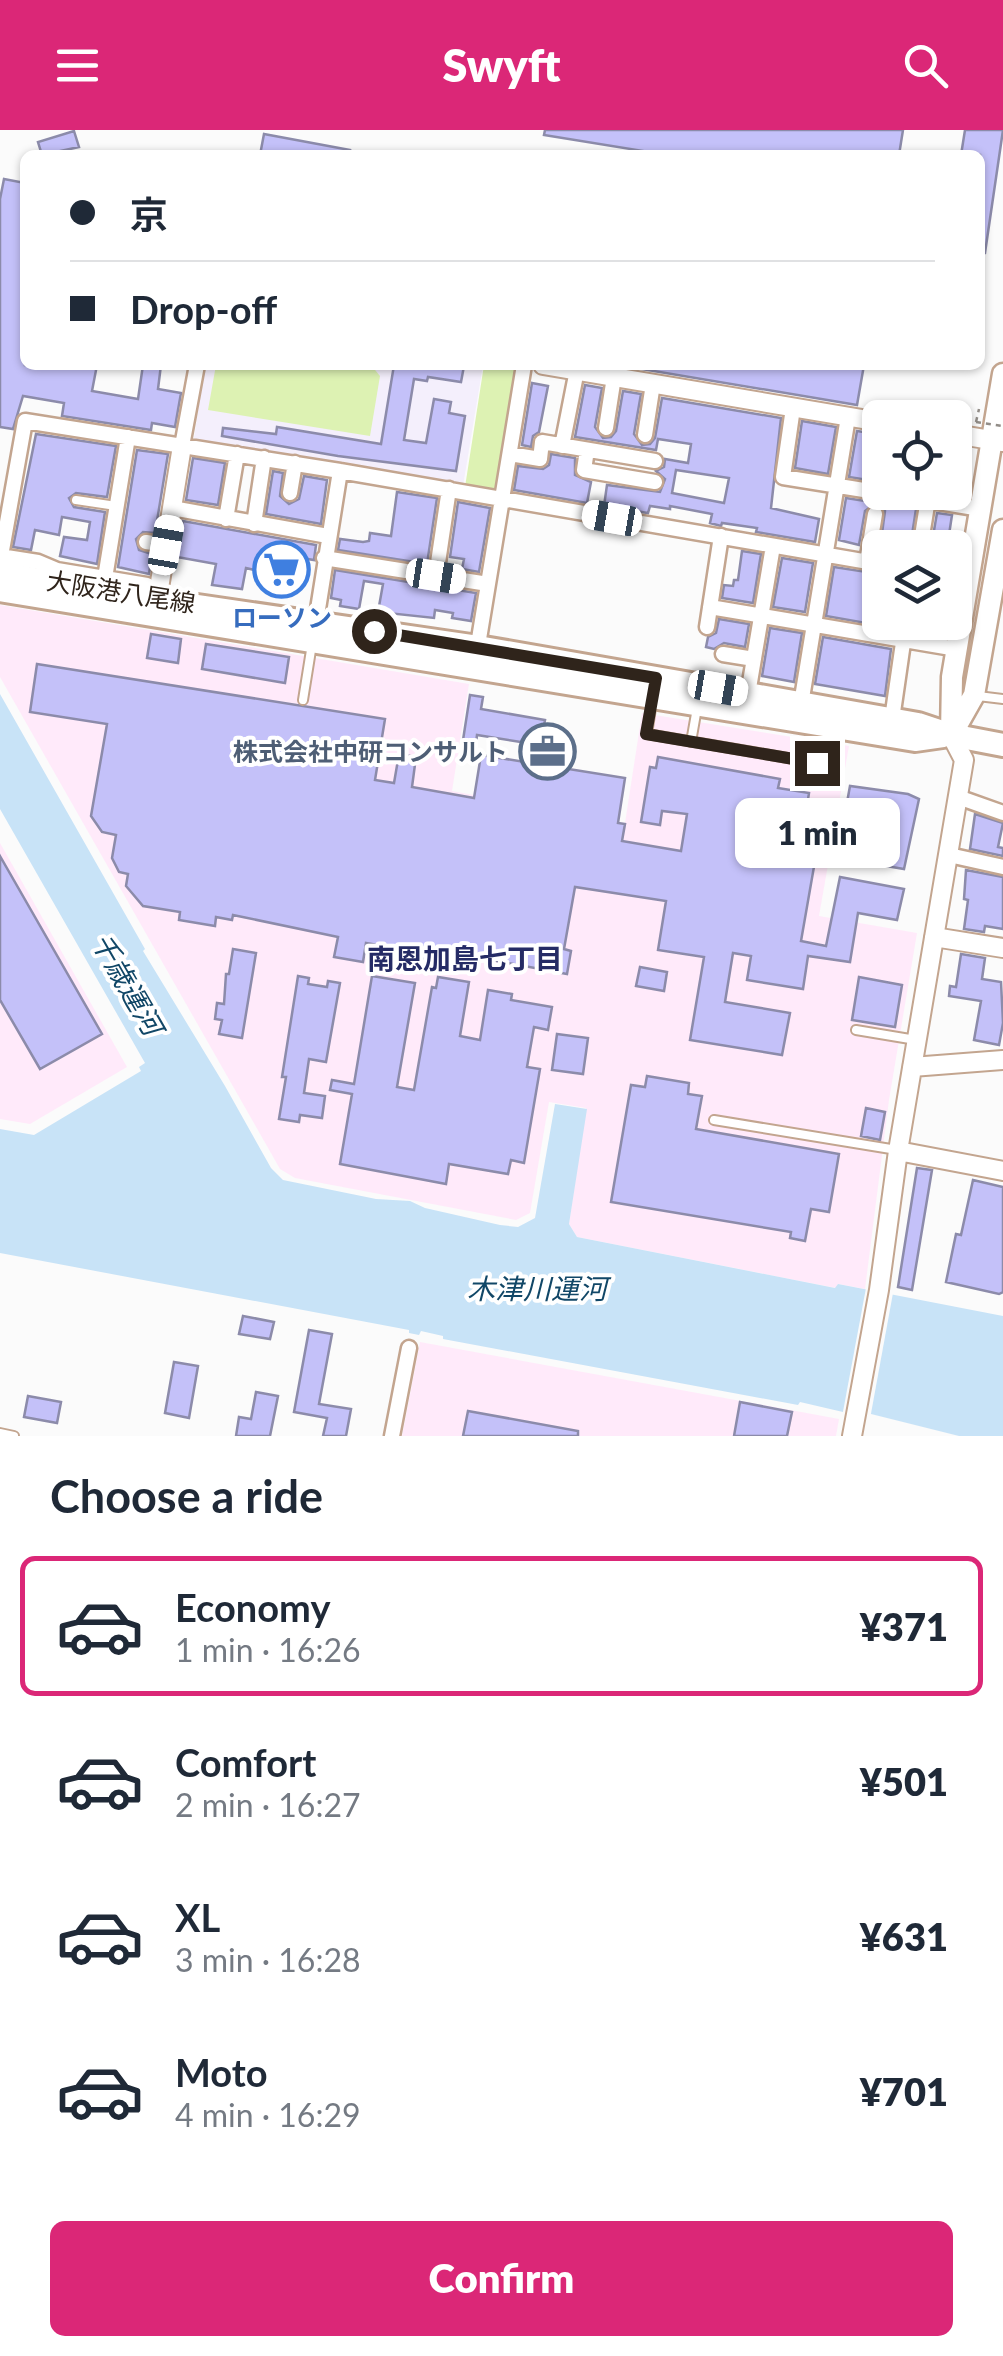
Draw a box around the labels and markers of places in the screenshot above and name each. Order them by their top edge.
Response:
supermarket icon: ローソン [252,539,312,599]
place label: ローソン [232,602,332,632]
office icon: 株式会社中研コンサルト [517,722,577,782]
place label: 株式会社中研コンサルト [233,736,508,766]

